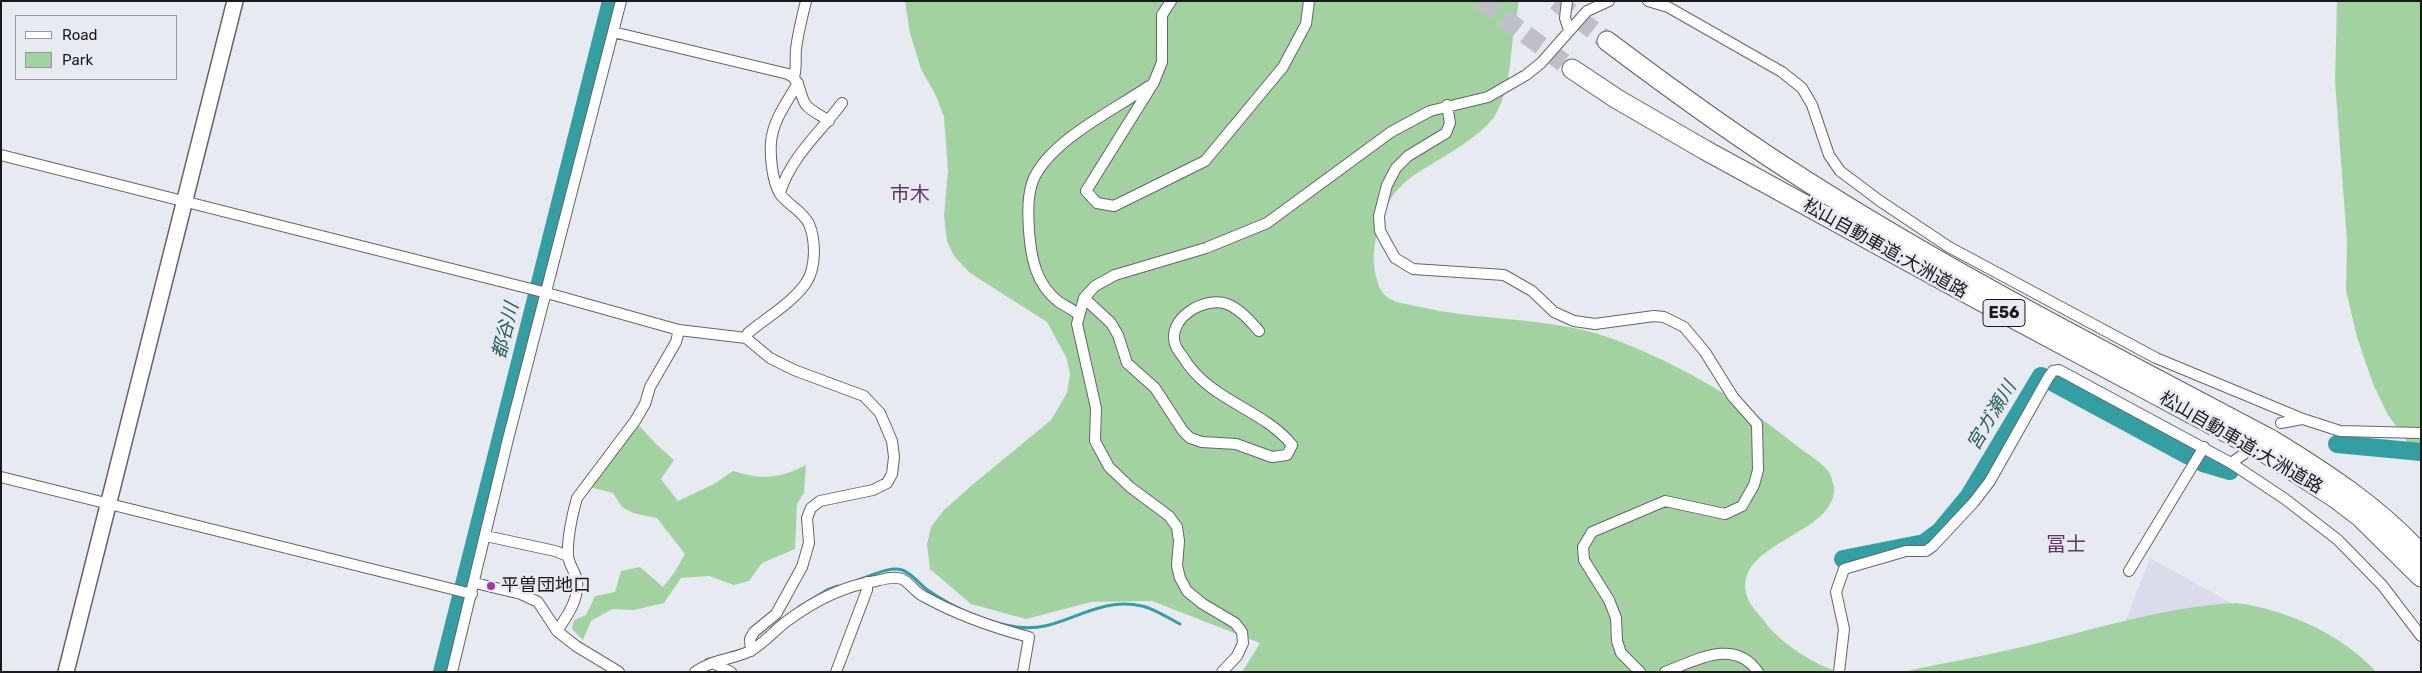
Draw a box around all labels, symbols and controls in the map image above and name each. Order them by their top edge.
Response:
legend [15,15,178,80]
text: Road [62,26,98,44]
text: Park [62,51,93,69]
district label: 市木 [890,183,930,207]
street label: 松山自動車道;大洲道路 [1799,195,1971,303]
road number: E56 [1983,300,2025,326]
water label: 都谷川 [488,301,524,361]
water label: 宮ガ瀬川 [1963,378,2021,454]
street label: 松山自動車道;大洲道路 [2156,387,2326,499]
district label: 冨士 [2046,533,2086,557]
place label: 平曽団地口 [501,575,591,597]
marker: 平曽団地口 [485,580,497,592]

